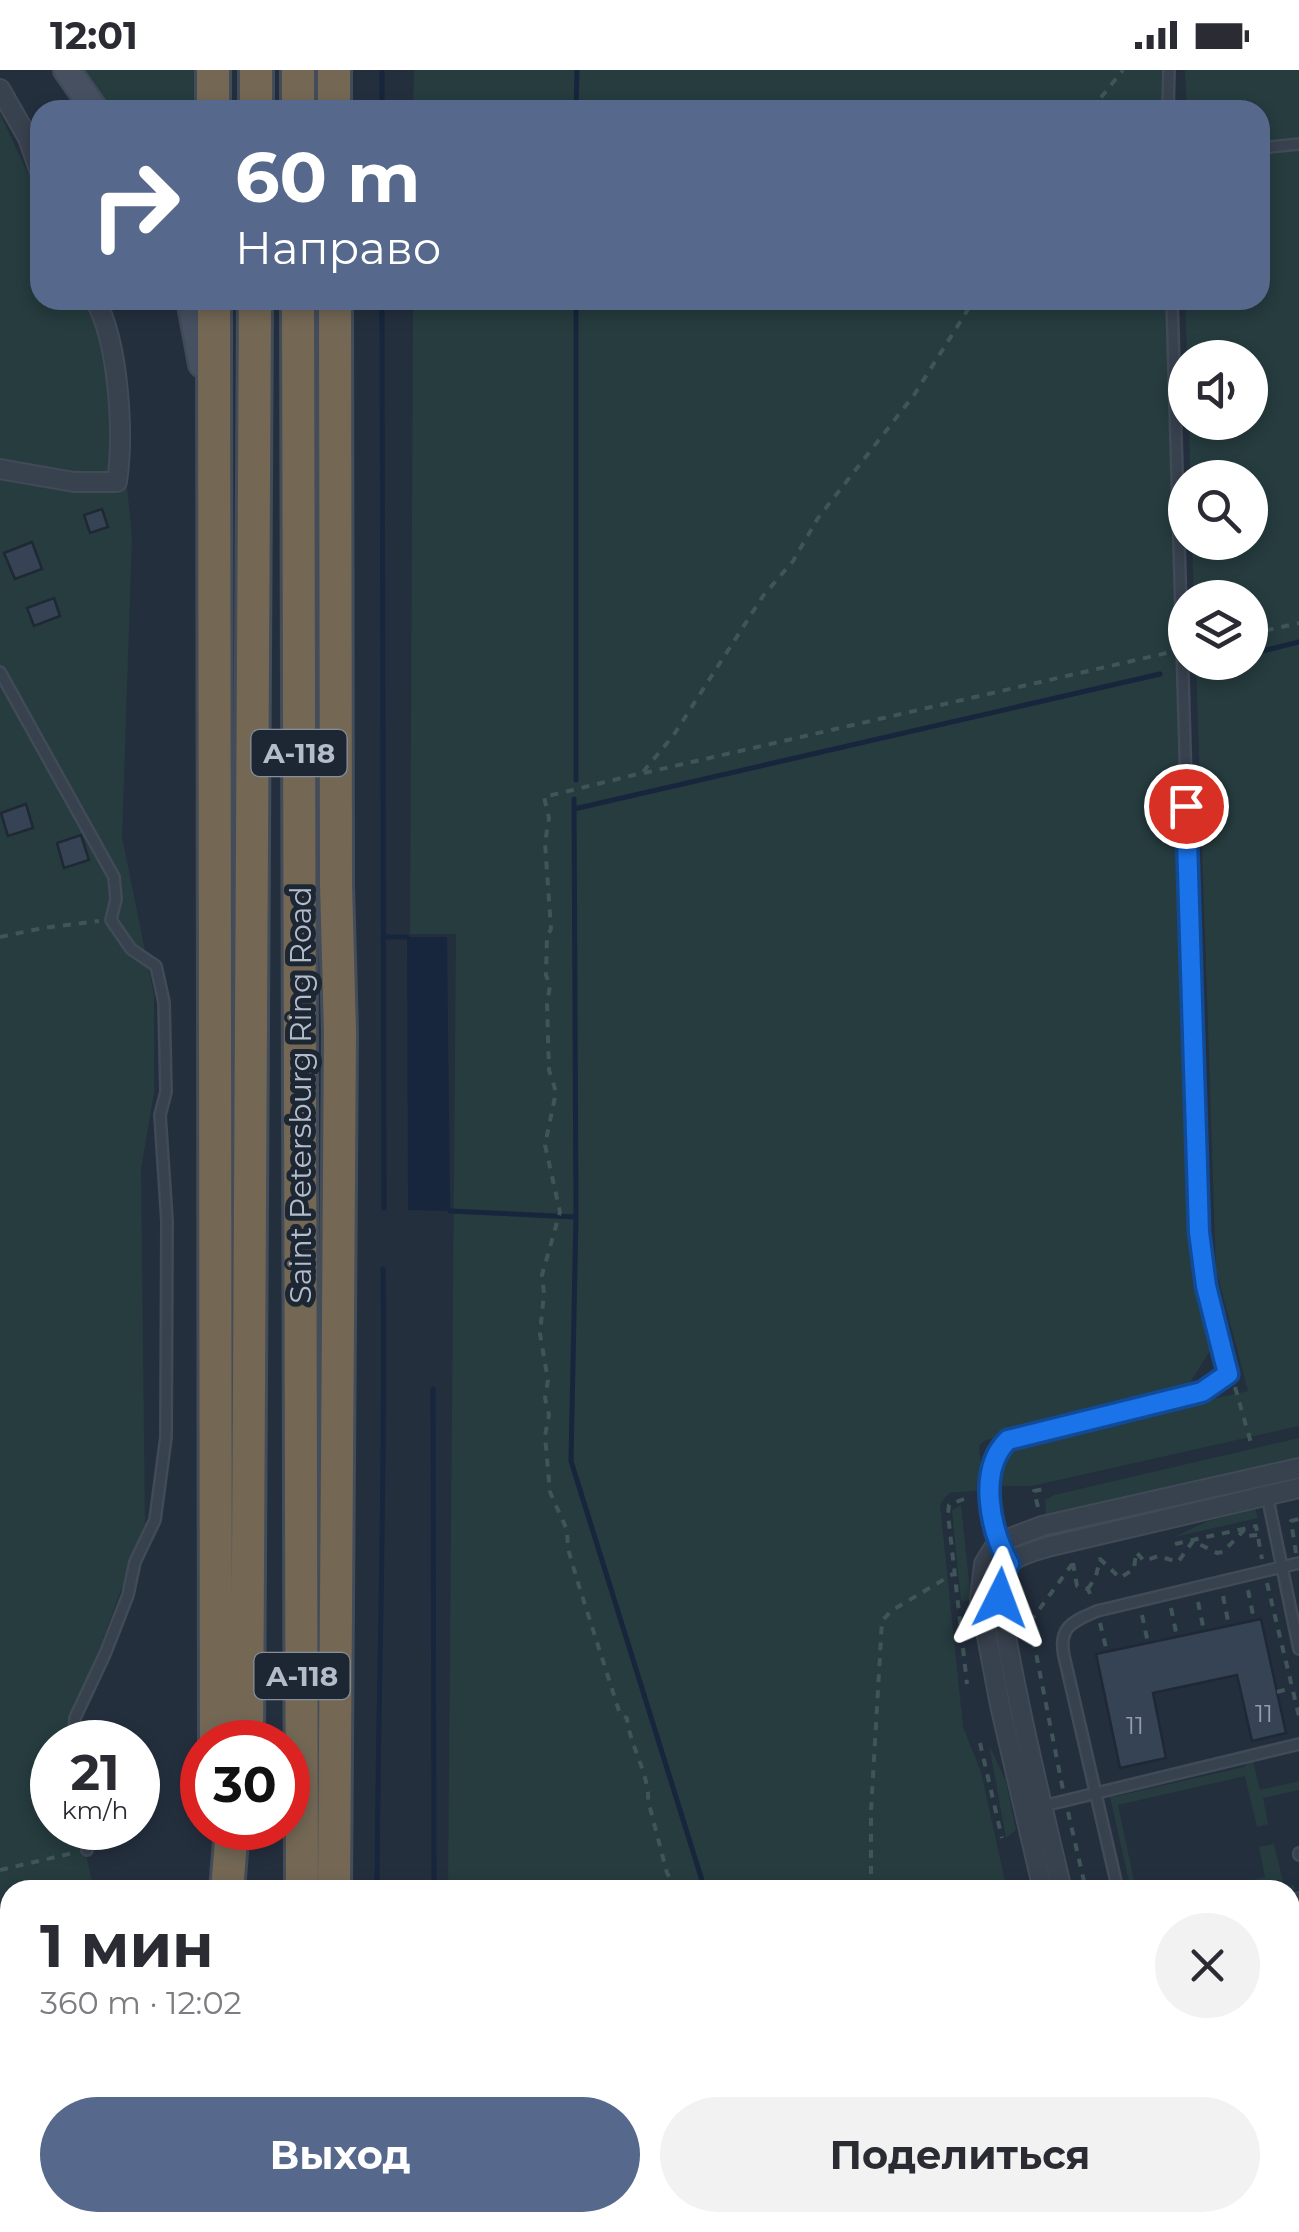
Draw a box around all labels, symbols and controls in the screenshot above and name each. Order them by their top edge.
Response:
text: 12:01 [50,12,138,59]
text: 60 m [235,134,420,220]
icon: right [70,140,200,270]
text: Направо [235,220,441,275]
map controls [1168,340,1268,680]
button: sound [1168,340,1268,440]
button: search [1168,460,1268,560]
button: layers [1168,580,1268,680]
road number: А-118 [252,730,346,776]
pin [1144,764,1229,849]
icon: arrive [1159,779,1214,834]
street label: Saint Petersburg Ring Road [282,886,319,1304]
position arrow [948,1546,1052,1650]
road number: А-118 [254,1653,350,1699]
house number: 11 [1255,1698,1273,1728]
house number: 11 [1126,1710,1144,1740]
speed limit sign: 30 [180,1720,310,1850]
text: 21 [70,1742,120,1803]
text: km/h [62,1795,128,1825]
text: 1 мин [40,1909,214,1982]
button: close [1155,1913,1260,2018]
text: 360 m · 12:02 [40,1983,242,2022]
button: Выход [40,2097,640,2212]
button: Поделиться [660,2097,1260,2212]

